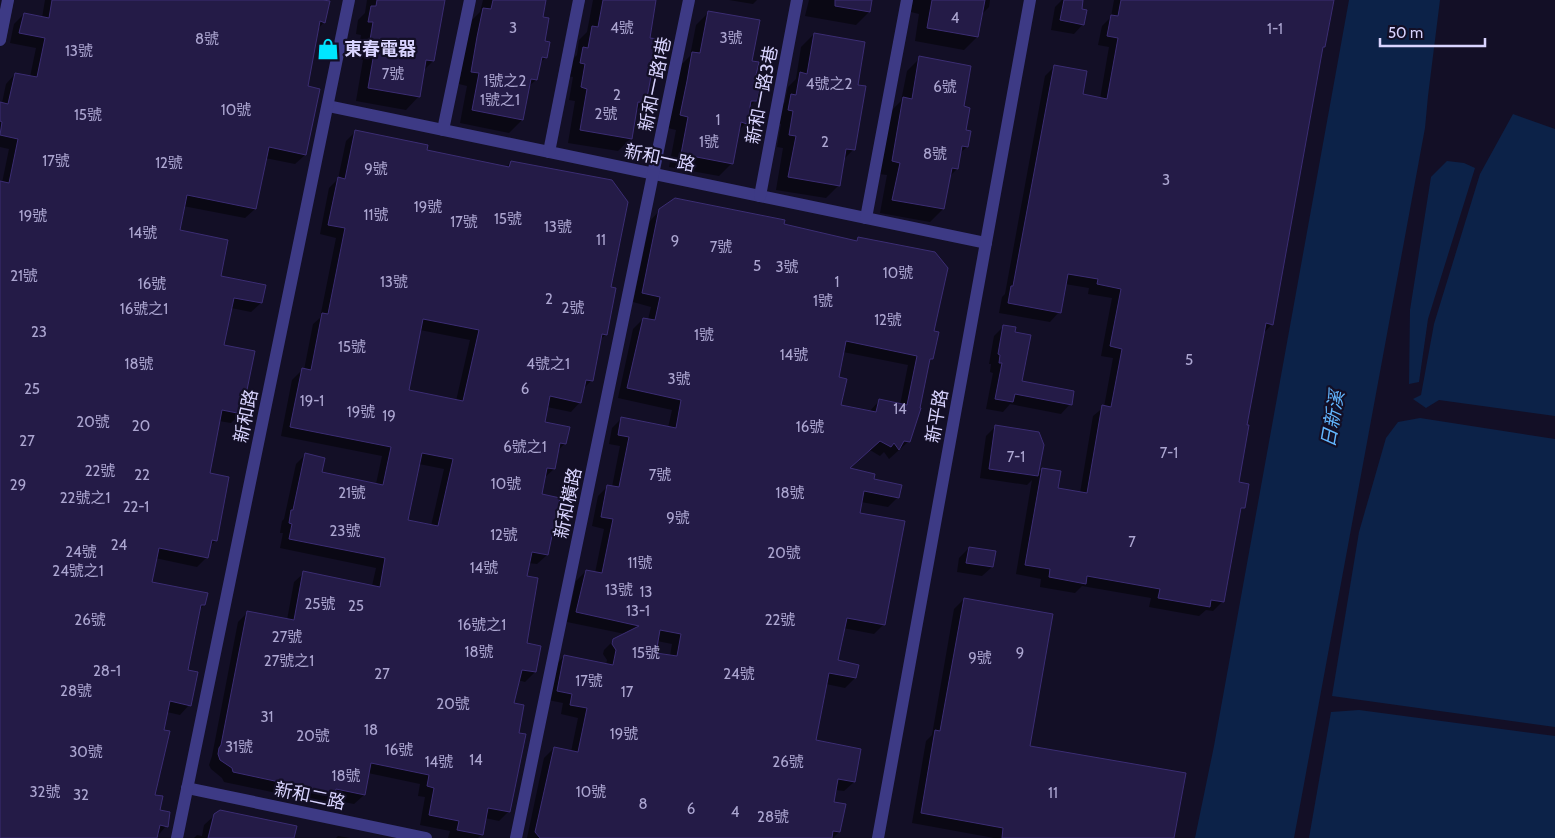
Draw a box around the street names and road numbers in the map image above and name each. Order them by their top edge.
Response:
street label: 新和一路1巷 [634,35,676,133]
street label: 新和一路3巷 [742,44,782,146]
street label: 新和一路 [622,140,698,176]
street label: 新和路 [230,387,262,445]
street label: 新平路 [921,388,953,444]
street label: 新和橫路 [550,465,586,541]
street label: 新和二路 [272,778,348,814]

